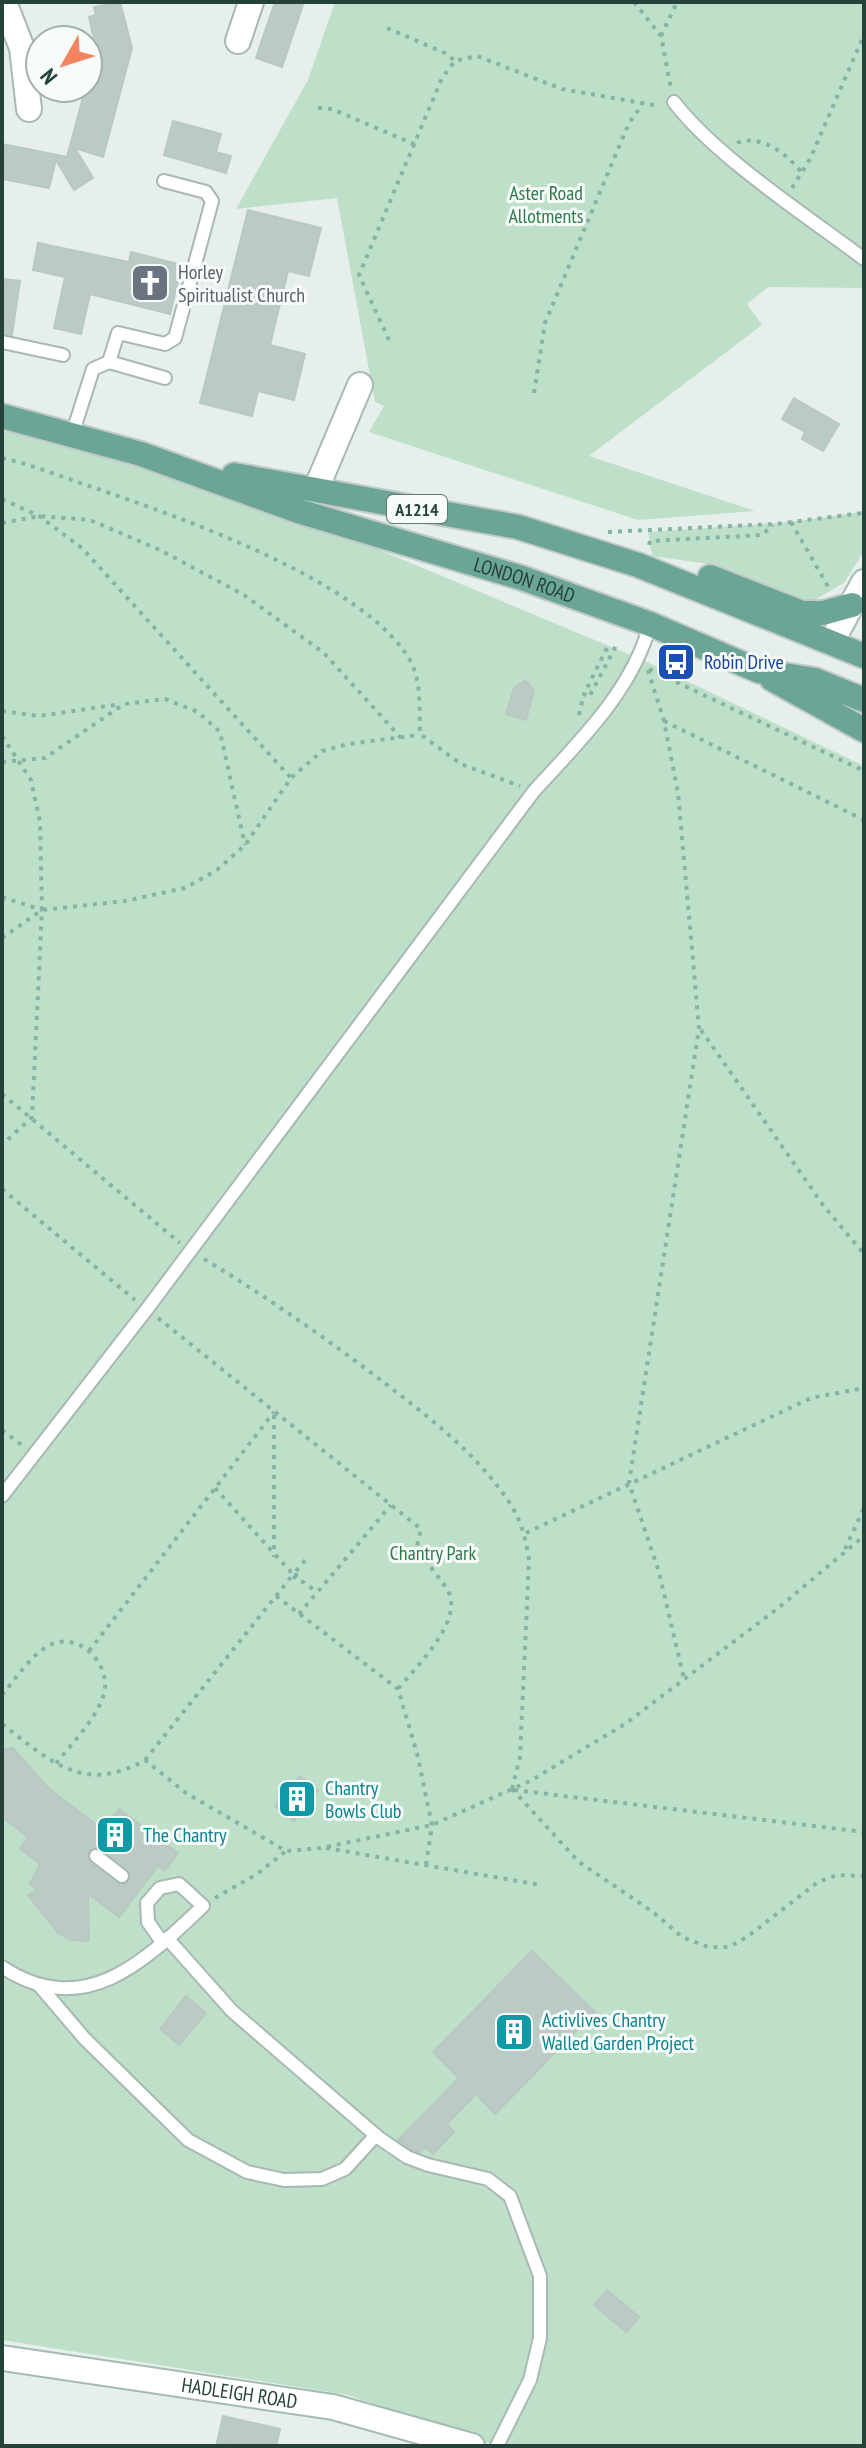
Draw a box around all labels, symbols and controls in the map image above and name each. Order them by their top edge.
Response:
north arrow [24,24,104,104]
text: N [34,63,63,90]
park label: Aster Road Allotments [508,180,584,229]
place label: Horley Spiritualist Church [178,259,305,308]
church icon: Horley Spiritualist Church [129,262,171,304]
road number: A1214 [387,495,447,523]
street label: LONDON ROAD [471,551,579,609]
bus stop icon: Robin Drive [655,641,697,683]
place label: Robin Drive [704,649,784,675]
park label: Chantry Park [390,1540,477,1566]
place label: Chantry Bowls Club [325,1775,402,1824]
building icon: Chantry Bowls Club [276,1778,318,1820]
building icon: The Chantry [94,1814,136,1856]
place label: The Chantry [143,1822,227,1848]
place label: Activlives Chantry Walled Garden Project [542,2007,695,2056]
building icon: Activlives Chantry Walled Garden Project [493,2011,535,2053]
street label: HADLEIGH ROAD [180,2372,299,2415]

